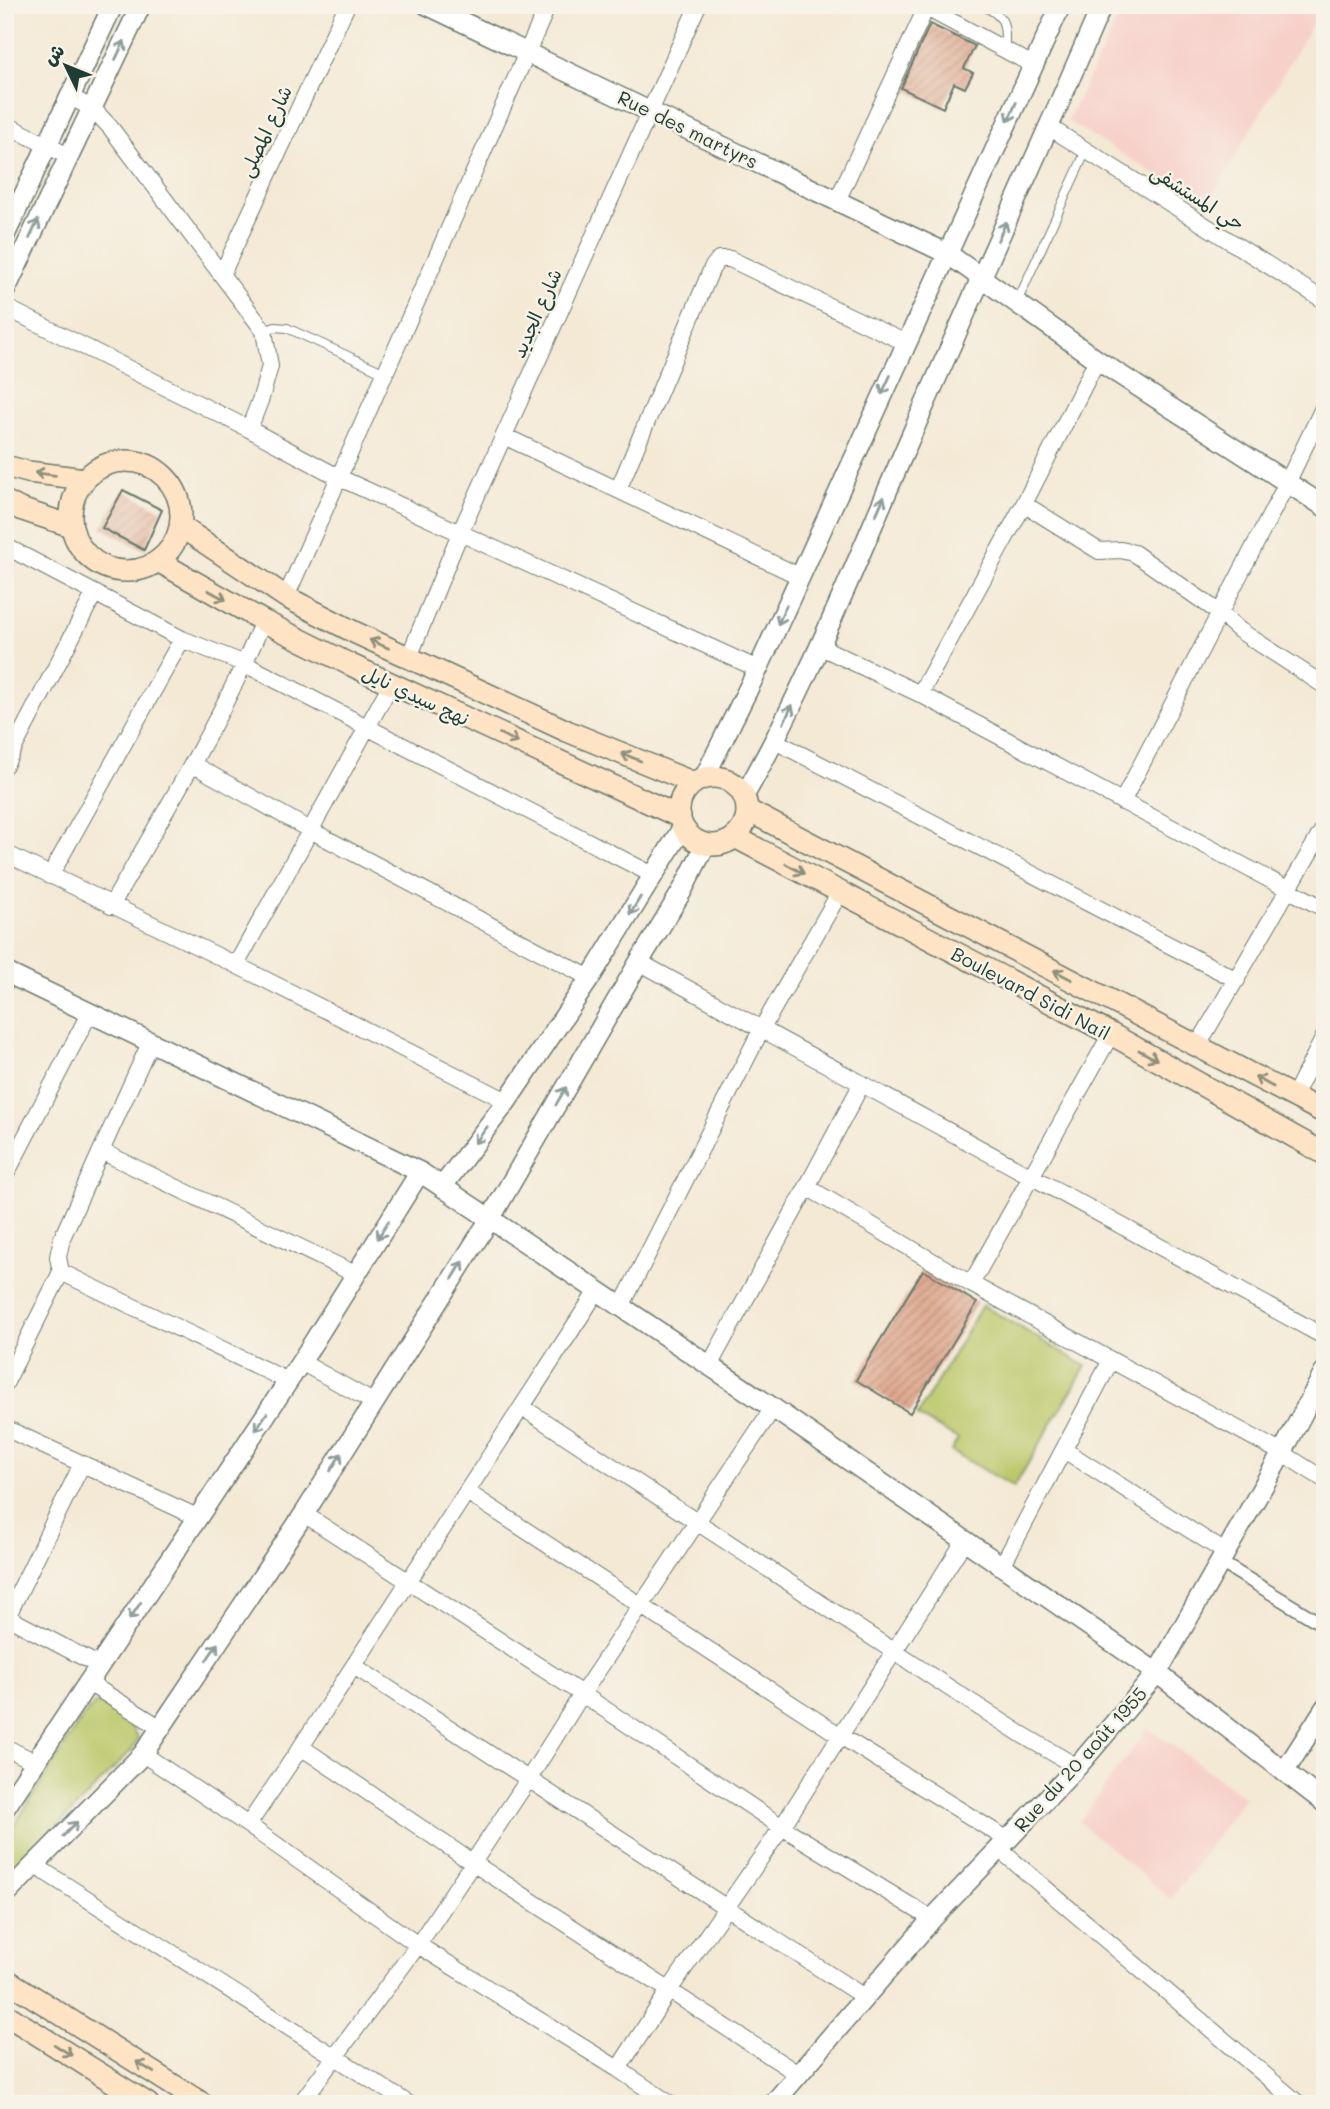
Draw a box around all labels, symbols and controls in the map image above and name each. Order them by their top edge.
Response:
north arrow [32,32,102,102]
text: ش [37,38,70,70]
one-way arrow [114,40,127,62]
street label: شارع المصلى [233,81,299,182]
street label: Rue des martyrs [614,84,762,174]
one-way arrow [1005,101,1018,122]
street label: حي المستشفى [1144,158,1250,240]
one-way arrow [28,219,41,240]
one-way arrow [996,221,1009,242]
street label: شارع الجديد [505,264,569,362]
one-way arrow [879,374,892,395]
one-way arrow [34,467,57,480]
one-way arrow [875,496,888,518]
one-way arrow [206,589,227,602]
one-way arrow [775,604,788,625]
one-way arrow [368,637,390,650]
street label: نهج سيدي نايل [357,659,474,733]
one-way arrow [782,704,795,725]
one-way arrow [498,732,519,746]
one-way arrow [620,750,642,763]
one-way arrow [784,863,805,876]
one-way arrow [627,895,641,915]
street label: Boulevard Sidi Nail [947,941,1115,1045]
one-way arrow [1053,967,1074,981]
one-way arrow [1137,1049,1158,1062]
one-way arrow [1254,1075,1275,1088]
one-way arrow [555,1086,568,1107]
one-way arrow [474,1126,489,1145]
one-way arrow [376,1219,390,1239]
one-way arrow [451,1260,465,1280]
one-way arrow [254,1411,268,1431]
one-way arrow [329,1453,344,1472]
one-way arrow [127,1601,142,1620]
one-way arrow [204,1643,219,1662]
street label: Rue du 20 août 1955 [1008,1681,1152,1837]
one-way arrow [61,1820,78,1837]
one-way arrow [53,2043,72,2058]
one-way arrow [136,2060,156,2074]

